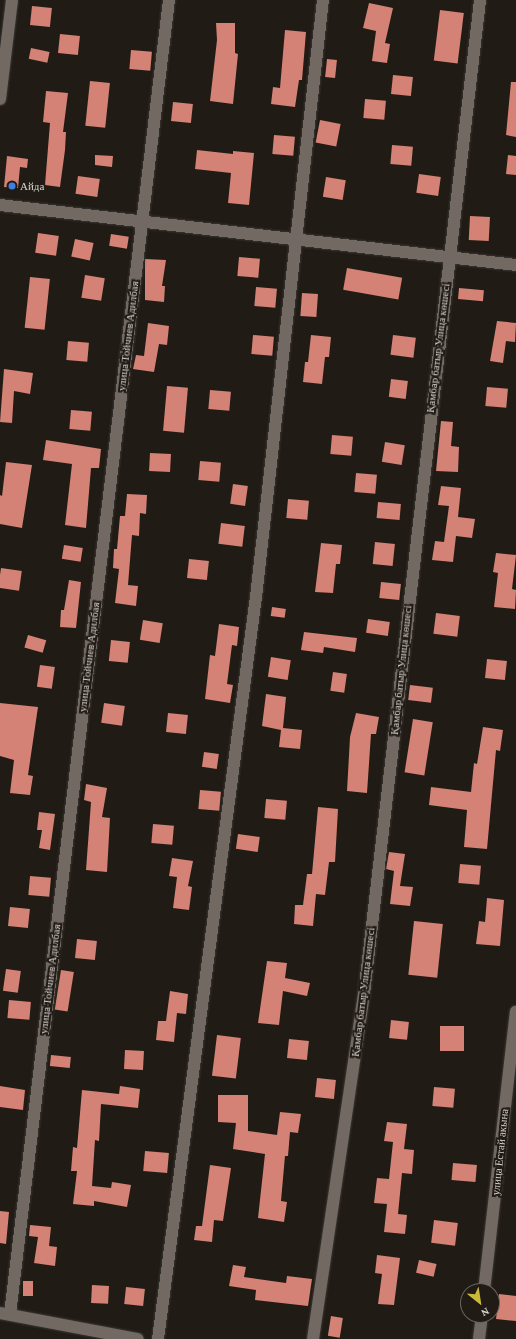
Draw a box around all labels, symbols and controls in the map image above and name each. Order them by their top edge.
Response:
place label: Айда [20,179,44,193]
marker: Айда [7,181,17,191]
street label: улица Тойчиев Адилбая [115,280,141,392]
street label: Қамбар батыр Улица көшесі [424,283,452,413]
street label: улица Тойчиев Адилбая [76,601,102,713]
street label: Қамбар батыр Улица көшесі [388,604,414,736]
street label: улица Тойчиев Адилбая [37,923,63,1035]
street label: Қамбар батыр Улица көшесі [349,927,377,1057]
street label: улица Естай акына [489,1108,511,1196]
north arrow [460,1283,500,1323]
text: N [479,1305,492,1320]

